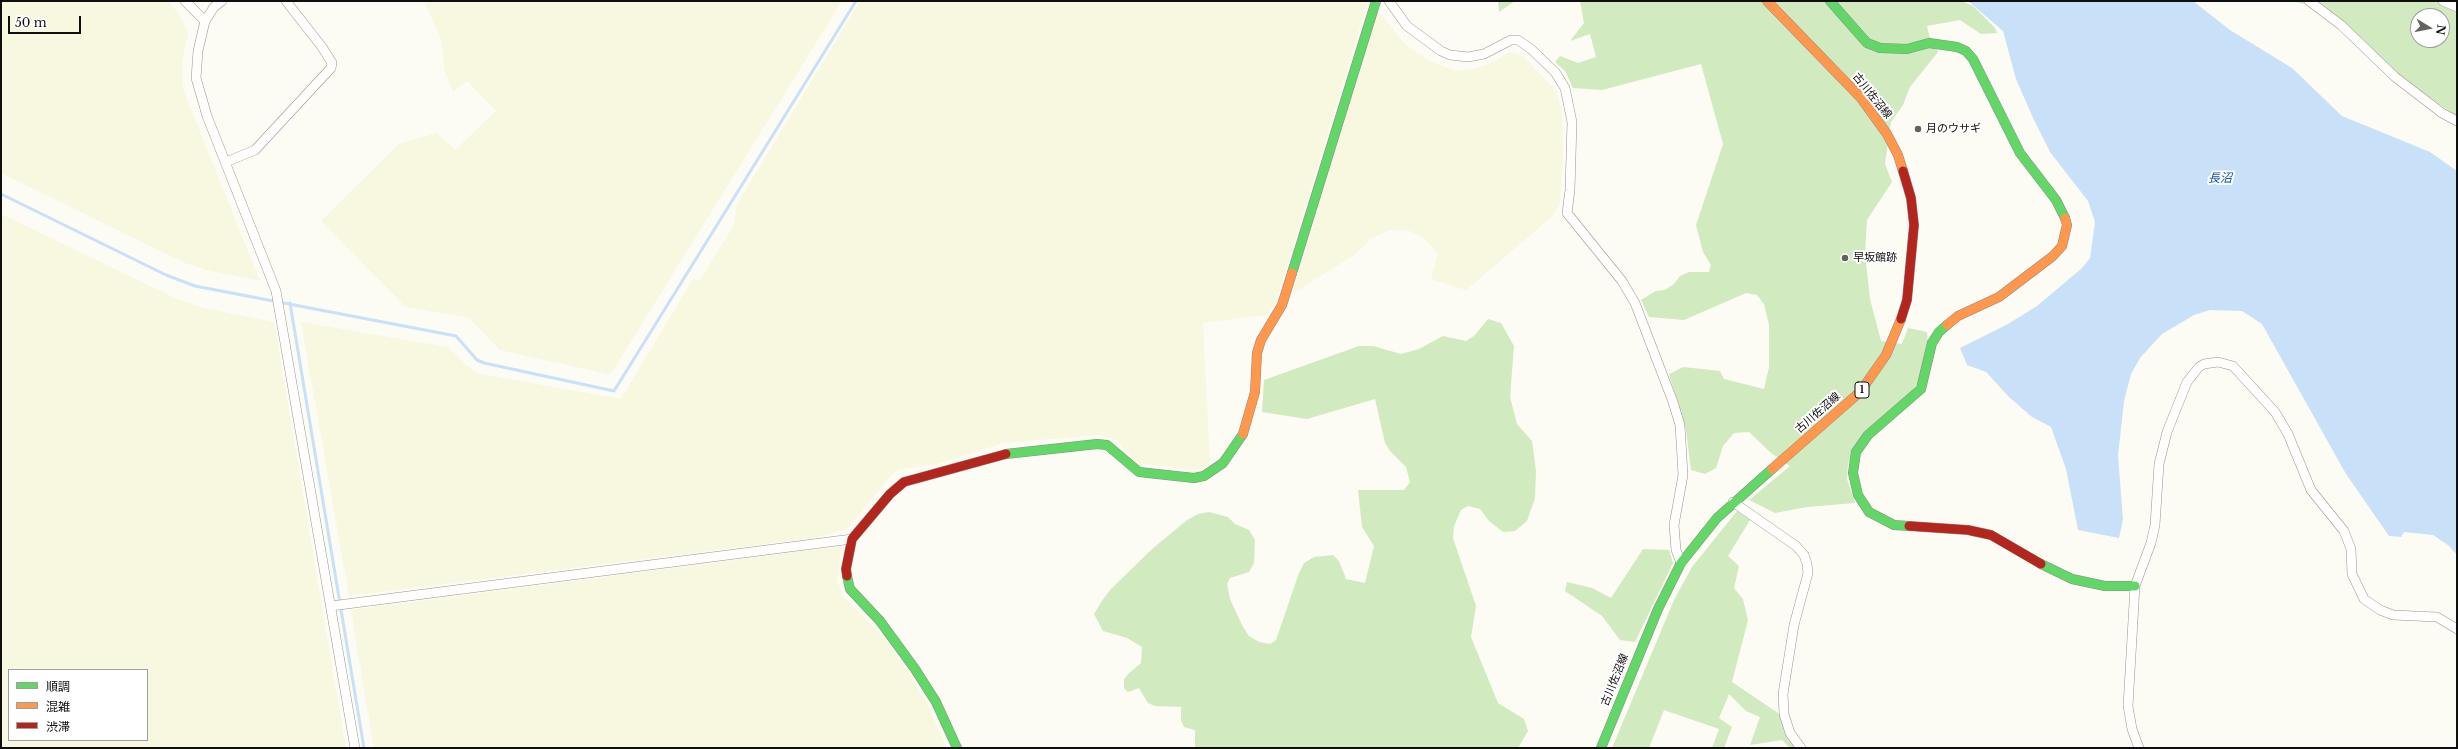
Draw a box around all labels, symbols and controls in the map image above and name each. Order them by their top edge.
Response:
scale bar [10,8,83,34]
north arrow [2410,8,2450,48]
text: 50 m [15,15,47,30]
text: N [2433,24,2449,36]
street label: 古川佐沼線 [1850,70,1894,122]
place label: 月のウサギ [1926,122,1981,136]
marker: 月のウサギ [1913,124,1923,134]
water label: 長沼 [2208,172,2232,186]
place label: 早坂館跡 [1853,251,1897,265]
marker: 早坂館跡 [1840,253,1850,263]
road number: 1 [1855,382,1869,398]
street label: 古川佐沼線 [1793,390,1843,436]
street label: 古川佐沼線 [1599,652,1631,708]
legend [8,669,148,741]
text: 順調 [46,679,70,694]
text: 混雑 [46,699,70,714]
text: 渋滞 [46,719,70,734]

